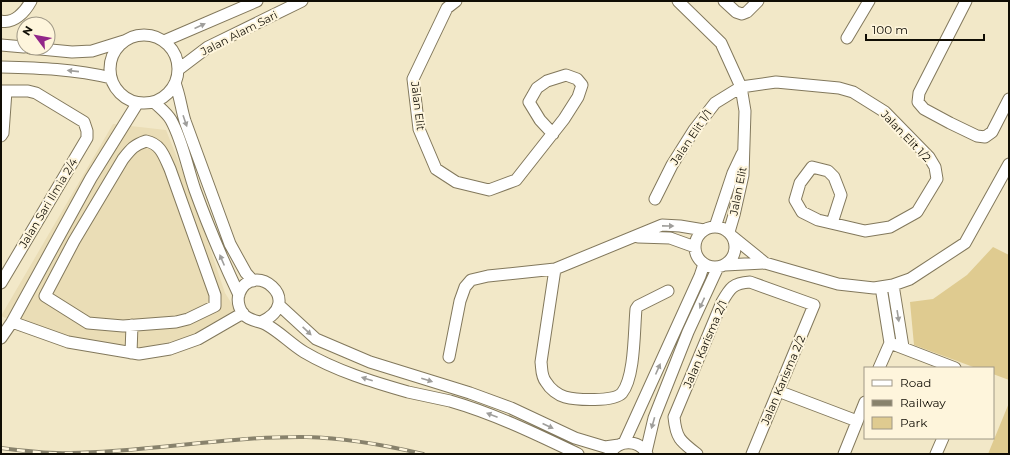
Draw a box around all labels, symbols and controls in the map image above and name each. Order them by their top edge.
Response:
street label: Jalan Alam Sari [197,8,280,59]
north arrow [16,16,56,56]
scale bar [866,16,984,42]
text: 100 m [872,22,908,37]
text: N [19,23,36,38]
one-way arrow [195,23,206,29]
one-way arrow [67,67,79,74]
street label: Jalan Elit [408,80,428,132]
street label: Jalan Elit 1/1 [667,106,715,168]
street label: Jalan Elit 1/2 [877,107,934,165]
one-way arrow [183,115,189,127]
street label: Jalan Sari Ilmia 2/4 [15,155,81,251]
street label: Jalan Elit [726,165,750,218]
one-way arrow [662,223,675,229]
one-way arrow [219,253,225,265]
one-way arrow [698,297,704,309]
street label: Jalan Karisma 2/1 [680,298,730,391]
one-way arrow [895,310,901,322]
one-way arrow [303,326,312,335]
street label: Jalan Karisma 2/2 [757,333,808,428]
one-way arrow [655,363,661,375]
legend [864,367,994,439]
text: Road [900,375,931,390]
one-way arrow [361,376,373,382]
one-way arrow [421,377,433,383]
text: Railway [900,395,946,410]
one-way arrow [485,411,497,417]
text: Park [900,415,928,430]
one-way arrow [649,417,655,429]
one-way arrow [543,423,554,429]

